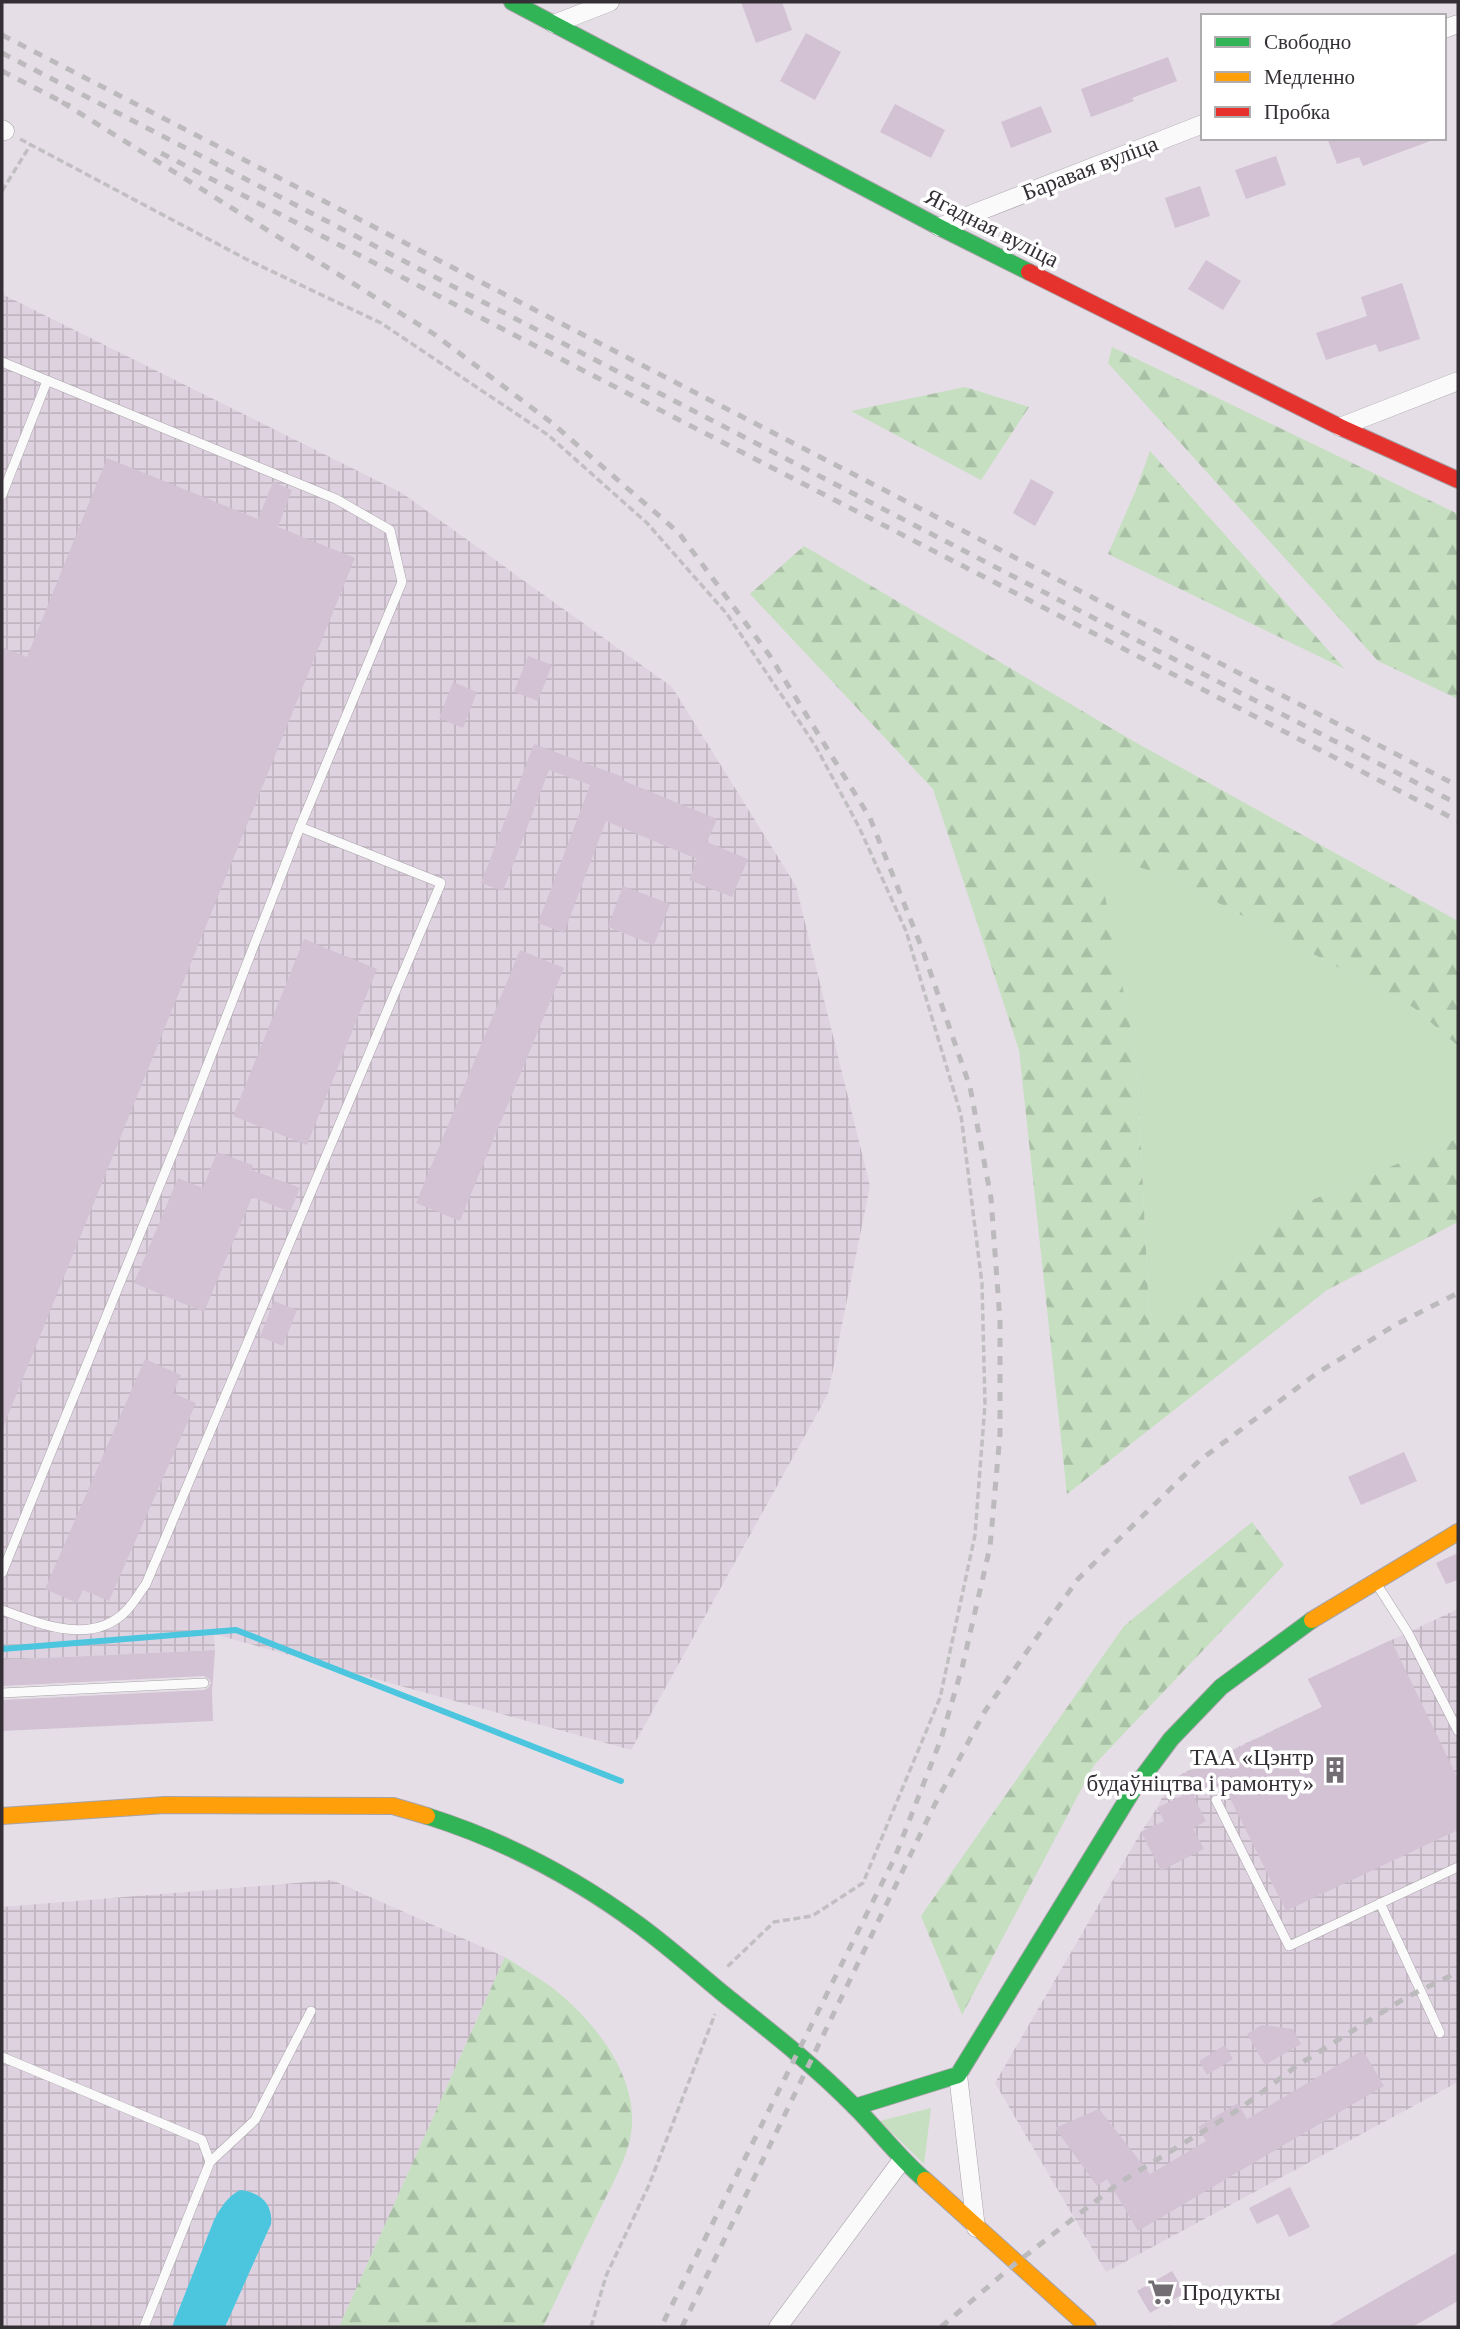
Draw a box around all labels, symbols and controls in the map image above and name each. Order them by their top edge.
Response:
legend [1201,14,1446,140]
text: Свободно [1264,30,1351,54]
text: Медленно [1264,65,1355,89]
text: Пробка [1264,100,1331,124]
street label: Баравая вуліца [1019,131,1161,205]
street label: Ягадная вуліца [921,184,1063,272]
place label: ТАА «Цэнтр будаўніцтва і рамонту» [1087,1745,1314,1796]
building icon: ТАА «Цэнтр будаўніцтва і рамонту» [1320,1755,1350,1785]
supermarket icon: Продукты [1146,2277,1176,2307]
place label: Продукты [1182,2280,1281,2305]

